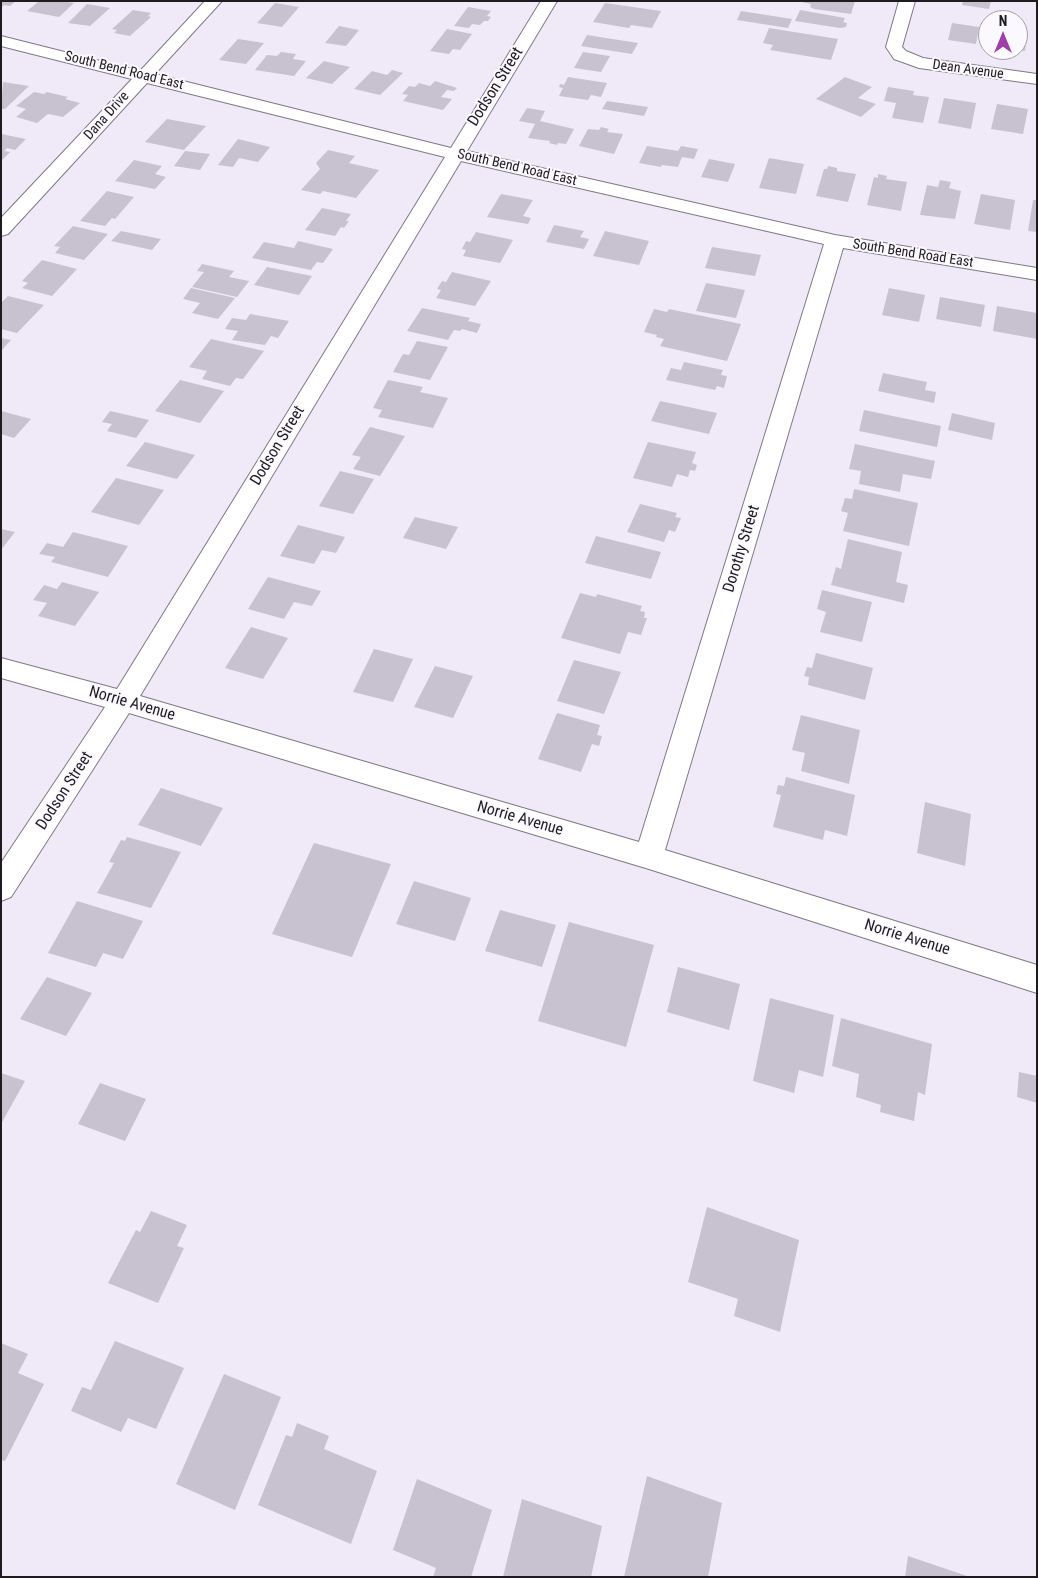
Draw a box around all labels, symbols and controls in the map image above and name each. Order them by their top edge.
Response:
north arrow [978,10,1028,60]
text: N [999,13,1007,29]
street label: Dodson Street [464,44,528,130]
street label: South Bend Road East [63,48,185,94]
street label: Dean Avenue [931,57,1005,83]
street label: Dana Drive [81,88,133,144]
street label: South Bend Road East [456,146,578,190]
street label: South Bend Road East [852,236,974,272]
street label: Dodson Street [247,403,309,489]
street label: Dorothy Street [720,503,764,595]
street label: Norrie Avenue [87,683,177,725]
street label: Dodson Street [33,748,97,834]
street label: Norrie Avenue [475,798,565,840]
street label: Norrie Avenue [862,916,952,960]

